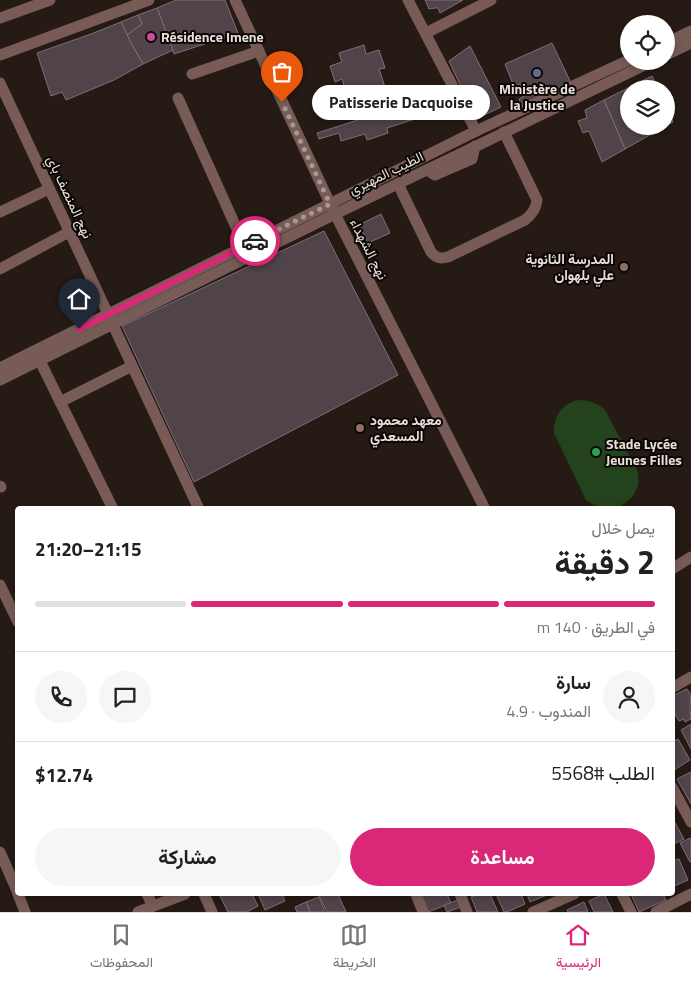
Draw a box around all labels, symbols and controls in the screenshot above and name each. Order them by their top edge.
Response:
map controls [620,15,675,135]
button: locate [620,15,675,70]
place label: Résidence Imene [161,26,264,47]
marker: Résidence Imene [145,31,157,43]
pin [261,51,303,102]
icon: bag [268,58,296,86]
marker: Ministère de la Justice [531,67,543,79]
place label: Ministère de la Justice [499,78,575,115]
button: layers [620,80,675,135]
callout: Patisserie Dacquoise [312,84,490,120]
text: Patisserie Dacquoise [329,90,473,114]
street label: الطيب المهيري [345,145,428,202]
street label: نهج المنصف باي [40,152,99,243]
street label: نهج الشهداء [344,215,394,283]
courier [230,216,280,266]
icon: car [241,227,269,255]
place label: المدرسة الثانوية علي بلهوان [525,248,614,287]
marker: المدرسة الثانوية علي بلهوان [618,261,630,273]
pin [58,278,100,329]
icon: home [65,285,93,313]
place label: معهد محمود المسعدي [370,409,442,448]
marker: معهد محمود المسعدي [354,422,366,434]
place label: Stade Lycée Jeunes Filles [606,433,682,470]
marker: Stade Lycée Jeunes Filles [590,446,602,458]
text: يصل خلال [591,516,655,540]
text: 21:15–21:20 [35,534,142,563]
text: 2 دقيقة [555,538,655,586]
text: في الطريق · 140 m [537,615,655,639]
text: سارة [556,667,591,696]
button: phone [35,671,87,723]
button: chat [99,671,151,723]
button: person [603,671,655,723]
text: المندوب · 4.9 [507,699,591,723]
text: الطلب #5568 [551,758,655,787]
text: $12.74 [35,760,93,789]
button: مشاركة [35,828,340,886]
button: مساعدة [350,828,655,886]
tab: المحفوظات [90,921,153,975]
tab: الخريطة [333,921,376,975]
tab: الرئيسية [556,921,601,975]

